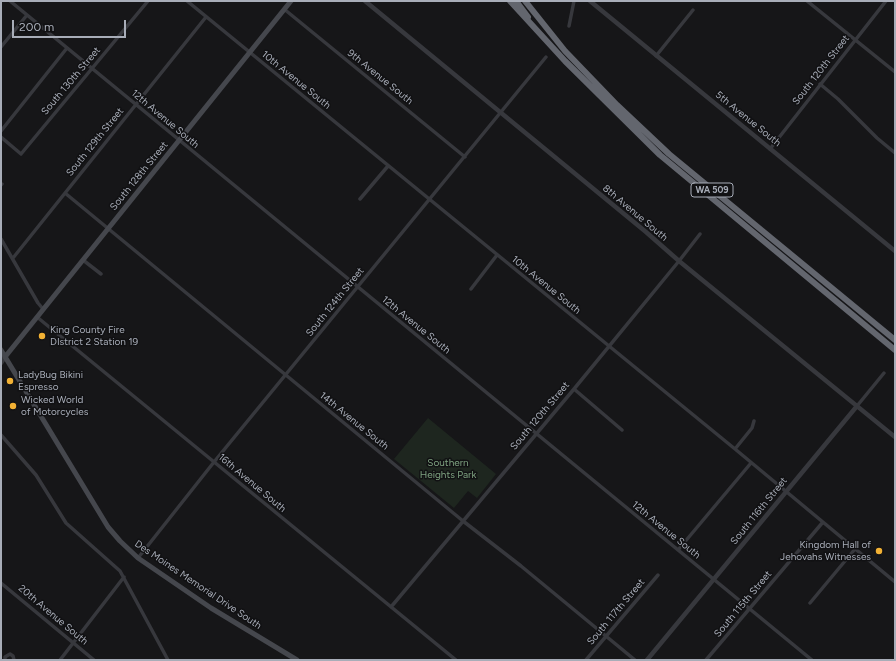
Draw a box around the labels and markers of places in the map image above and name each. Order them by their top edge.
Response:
place label: King County Fire DIstrict 2 Station 19 [50,324,138,348]
marker: King County Fire DIstrict 2 Station 19 [37,331,47,341]
place label: LadyBug Bikini Espresso [18,369,83,392]
marker: LadyBug Bikini Espresso [5,376,15,386]
place label: Wicked World of Motorcycles [21,394,88,418]
marker: Wicked World of Motorcycles [8,401,18,411]
place label: Kingdom Hall of Jehovahs Witnesses [780,539,871,562]
marker: Kingdom Hall of Jehovahs Witnesses [874,546,884,556]

